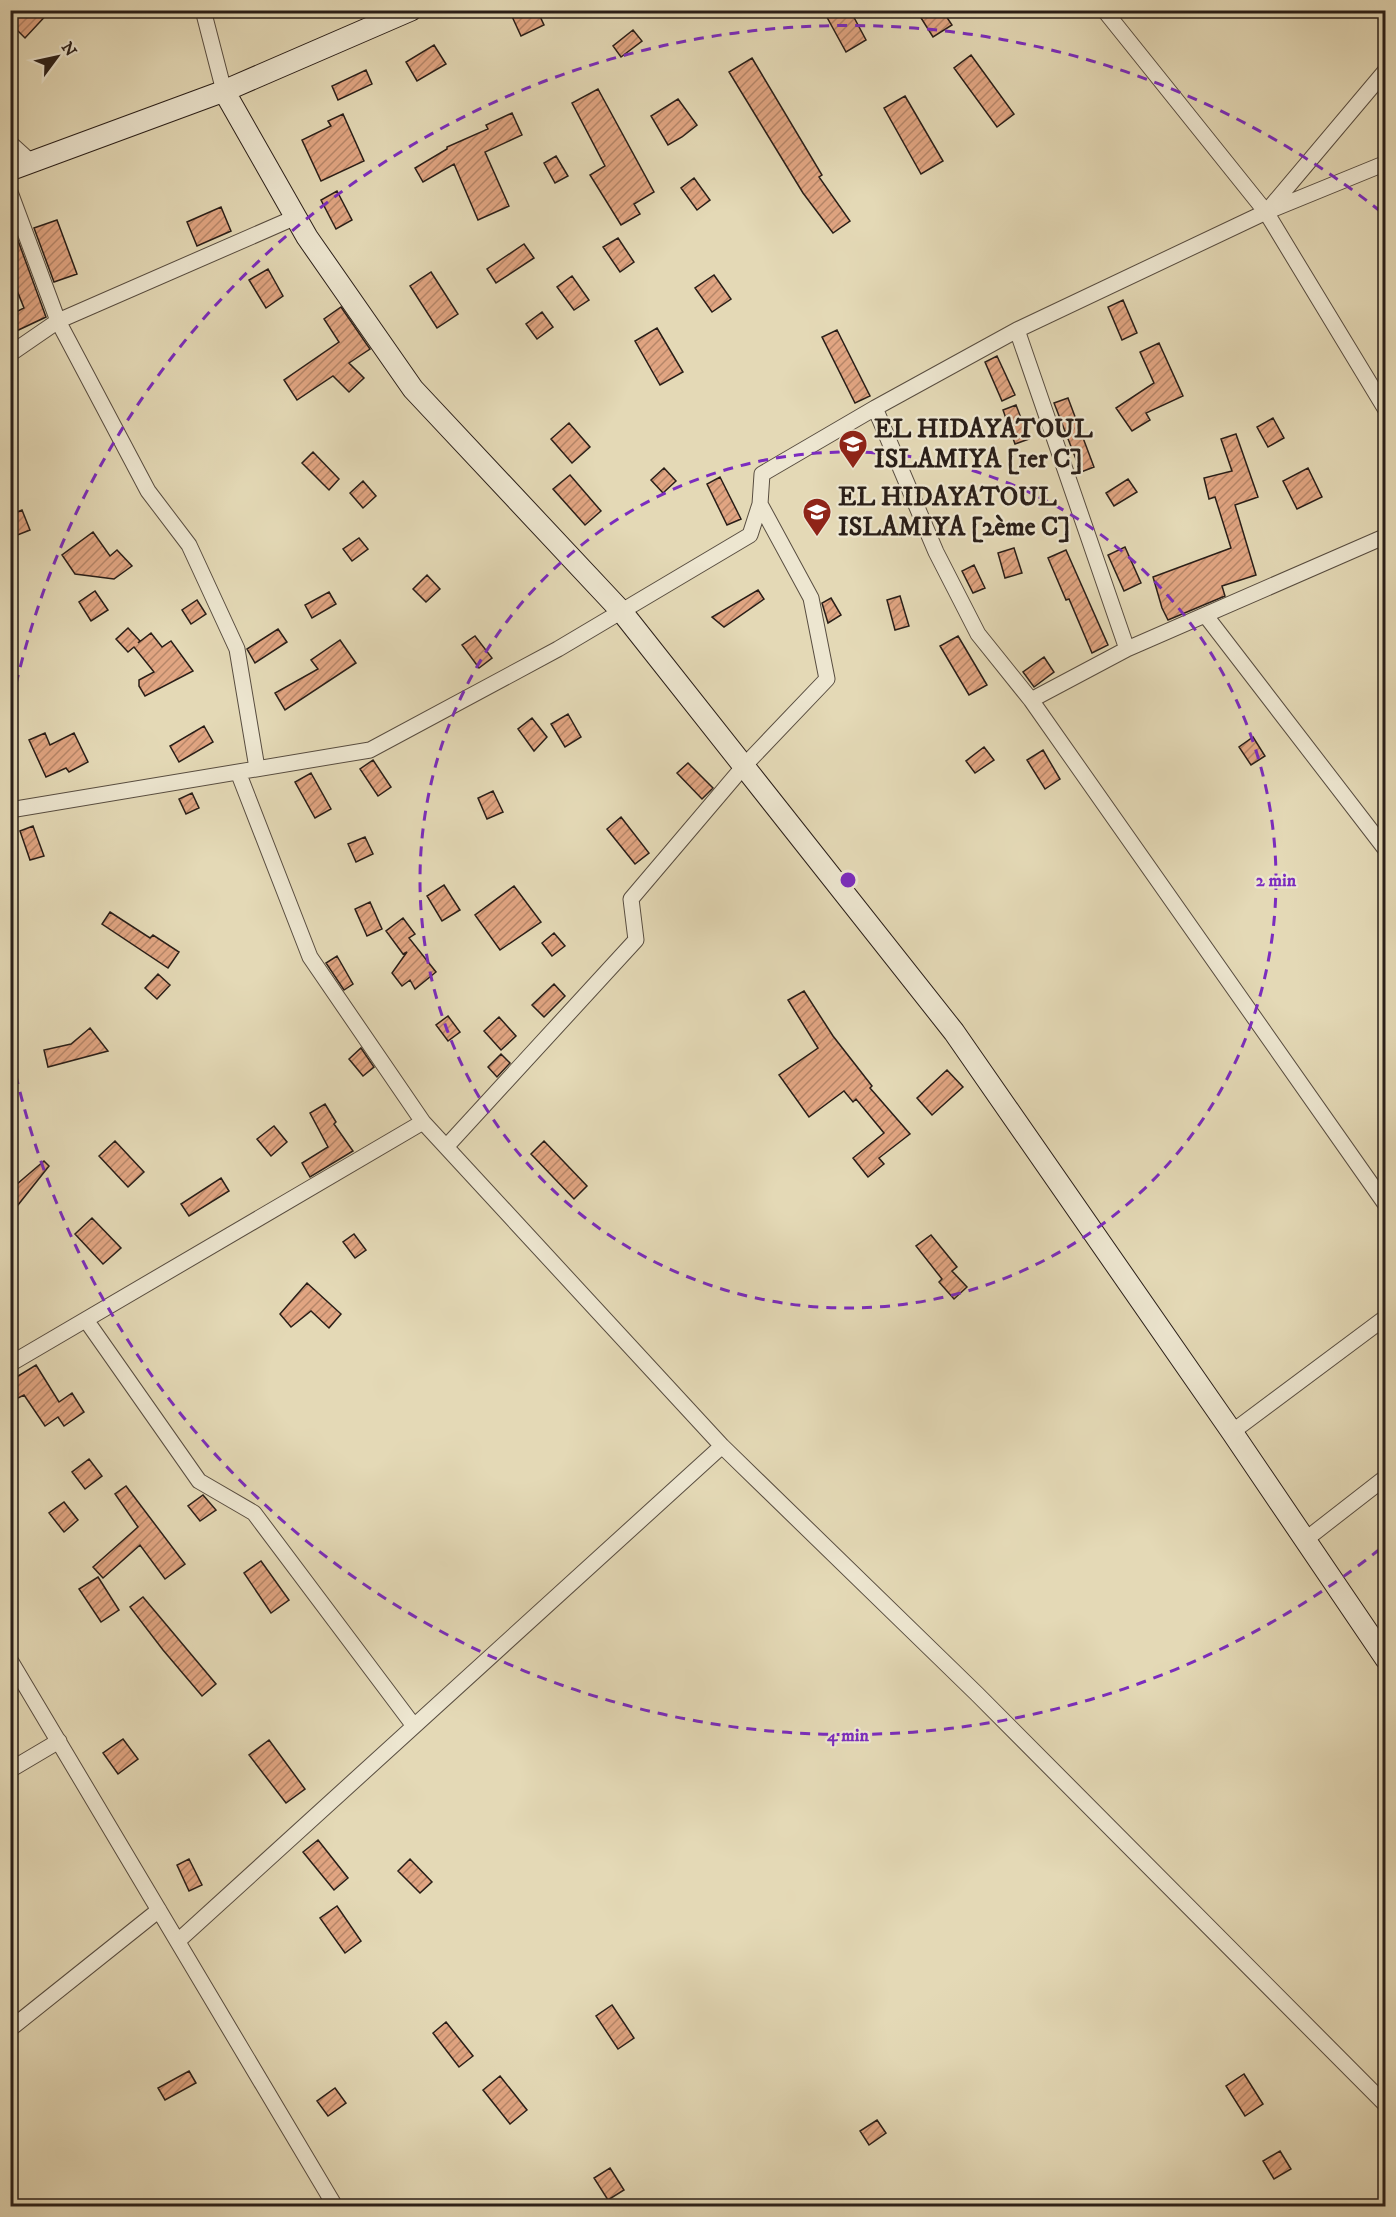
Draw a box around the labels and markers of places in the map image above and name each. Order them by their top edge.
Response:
place label: EL HIDAYATOUL ISLAMIYA [1er C] [874,413,1093,476]
school or university icon: EL HIDAYATOUL ISLAMIYA [1er C] [837,428,869,470]
place label: EL HIDAYATOUL ISLAMIYA [2ème C] [838,481,1070,544]
school or university icon: EL HIDAYATOUL ISLAMIYA [2ème C] [801,496,833,538]
centre of rings [838,870,858,890]

